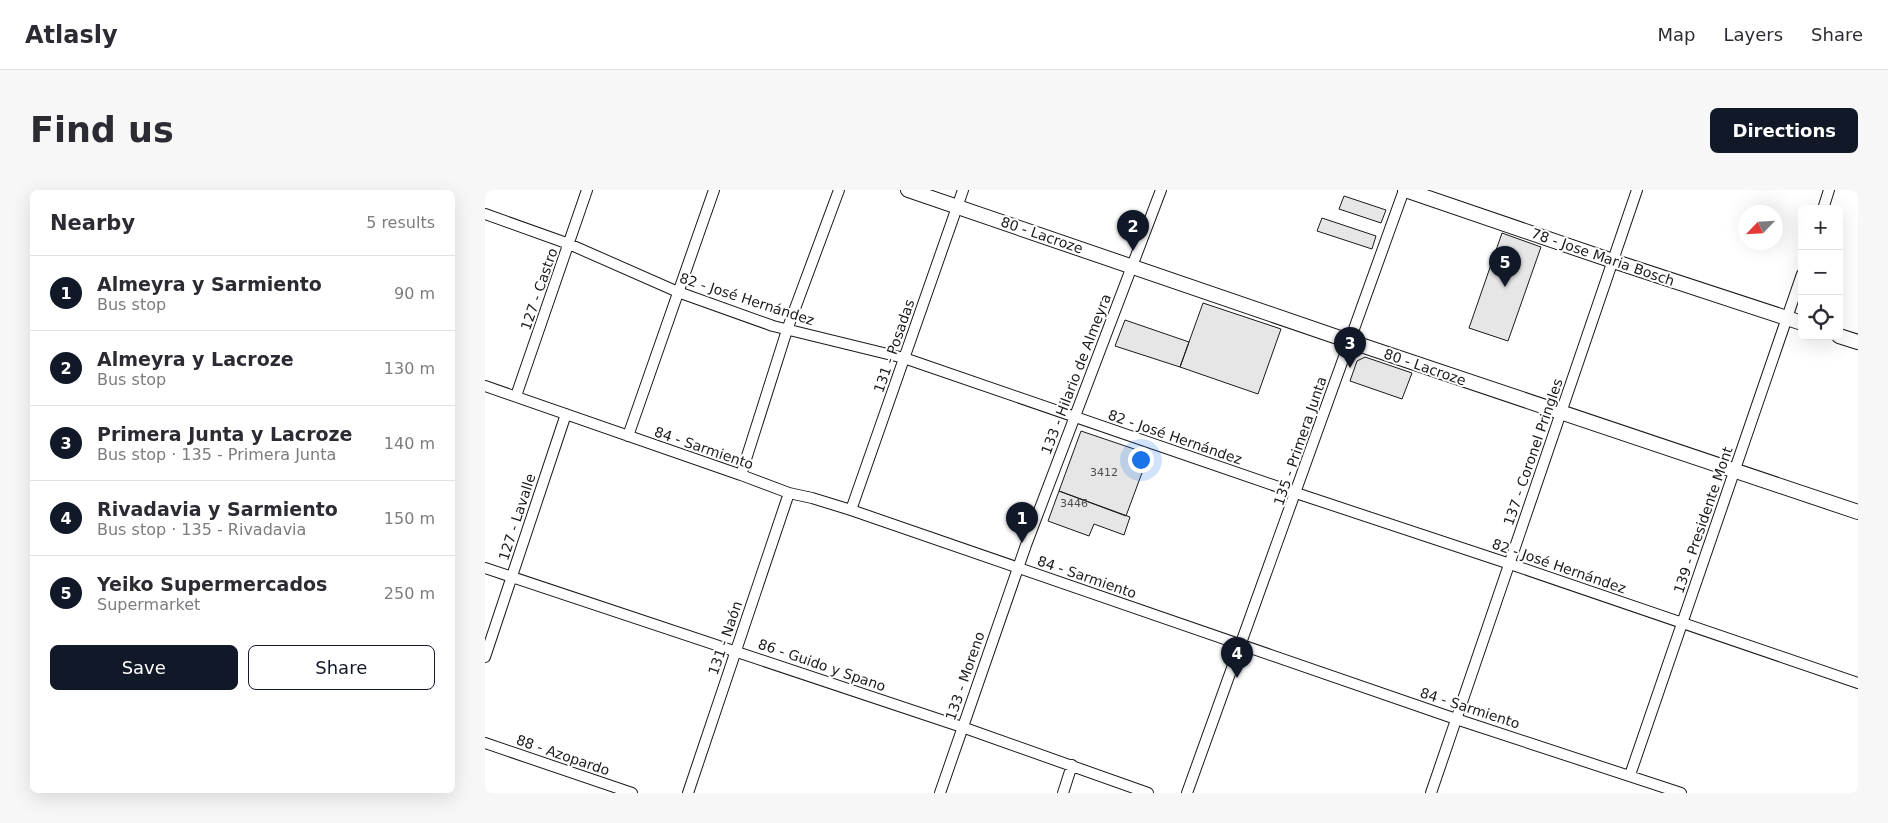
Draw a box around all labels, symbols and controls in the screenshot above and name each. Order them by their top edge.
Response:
text: Atlasly [25,21,118,49]
text: Map [1657,24,1695,45]
text: Layers [1723,24,1783,45]
text: Share [1811,24,1863,45]
button: Directions [1710,108,1858,153]
text: Find us [30,110,174,150]
north arrow [1738,205,1783,250]
map controls [1798,205,1843,340]
button: + [1798,205,1843,250]
pin: 2 [1117,210,1149,251]
text: Nearby [50,211,135,235]
text: 5 results [366,213,435,232]
street label: 80 - Lacroze [999,213,1085,257]
street label: 78 - Jose Maria Bosch [1529,225,1677,289]
street label: 127 - Castro [517,246,561,332]
pin: 5 [1489,246,1521,287]
button: − [1798,250,1843,295]
street label: 82 - José Hernández [678,270,816,328]
text: Almeyra y Sarmiento [97,273,322,295]
text: 1 [60,284,72,303]
text: 90 m [394,284,435,303]
street label: 133 - Hilario de Almeyra [1038,292,1114,456]
text: Bus stop [97,295,166,314]
button: locate [1798,295,1843,340]
street label: 131 - Posadas [871,297,917,395]
pin: 3 [1334,327,1366,368]
street label: 80 - Lacroze [1382,345,1468,389]
text: Almeyra y Lacroze [97,348,294,370]
text: 2 [60,359,72,378]
text: 130 m [384,359,435,378]
text: Bus stop [97,370,166,389]
street label: 135 - Primera Junta [1270,374,1330,508]
street label: 137 - Coronel Pringles [1500,376,1566,528]
street label: 82 - José Hernández [1106,407,1244,467]
text: Primera Junta y Lacroze [97,423,353,445]
street label: 84 - Sarmiento [652,424,756,472]
text: 3 [60,434,72,453]
text: 140 m [384,434,435,453]
street label: 139 - Presidente Mont [1670,444,1736,595]
text: Bus stop · 135 - Primera Junta [97,445,336,464]
your location [1128,447,1154,473]
house number: 3412 [1090,466,1118,479]
street label: 127 - Lavalle [495,472,539,562]
house number: 3446 [1060,497,1088,510]
text: Rivadavia y Sarmiento [97,498,338,520]
pin: 1 [1006,502,1038,543]
text: 4 [60,509,72,528]
text: 150 m [384,509,435,528]
text: Bus stop · 135 - Rivadavia [97,520,306,539]
street label: 82 - José Hernández [1490,536,1628,596]
street label: 84 - Sarmiento [1035,553,1139,601]
text: Yeiko Supermercados [97,573,327,595]
text: 5 [60,584,72,603]
text: 250 m [384,584,435,603]
text: Supermarket [97,595,200,614]
street label: 131 - Naón [705,599,745,677]
street label: 133 - Moreno [942,630,988,722]
street label: 86 - Guido y Spano [756,636,888,694]
pin: 4 [1221,637,1253,678]
button: Save [50,645,238,690]
button: Share [248,645,435,690]
street label: 84 - Sarmiento [1418,684,1522,732]
street label: 88 - Azopardo [514,732,612,778]

